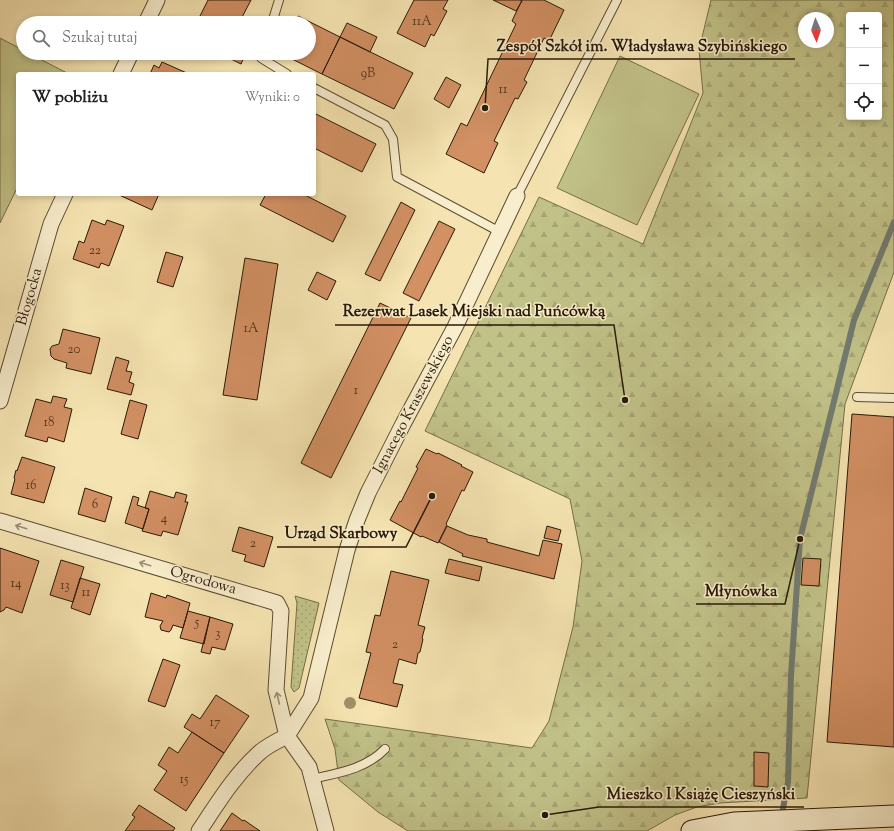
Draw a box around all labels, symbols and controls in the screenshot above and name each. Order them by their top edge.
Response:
north arrow [798,12,834,48]
map controls [846,12,882,120]
button: + [846,12,882,48]
house number: 11A [412,13,432,31]
search box [16,16,316,60]
icon: search [30,27,52,49]
text: Szukaj tutaj [62,28,137,49]
callout: Zespół Szkół im. Władysława Szybińskiego [488,31,795,59]
text: Zespół Szkół im. Władysława Szybińskiego [497,36,788,59]
button: − [846,48,882,84]
house number: 9B [361,65,375,83]
house number: 11 [499,81,508,99]
button: locate [846,84,882,120]
text: W pobliżu [32,86,108,110]
text: Wyniki: 0 [245,89,300,107]
house number: 22 [89,242,101,260]
street label: Błogocka [12,266,48,328]
callout: Rezerwat Lasek Miejski nad Puńcówką [335,297,614,325]
text: Rezerwat Lasek Miejski nad Puńcówką [343,301,606,324]
house number: 1A [244,320,259,338]
street label: Ignacego Kraszewskiego [369,332,459,478]
house number: 20 [68,341,81,359]
house number: 1 [354,382,359,400]
house number: 18 [44,414,54,432]
house number: 16 [26,477,36,495]
house number: 6 [92,496,98,514]
house number: 4 [161,510,168,528]
callout: Urząd Skarbowy [277,519,406,547]
one-way arrow [14,523,27,530]
text: Urząd Skarbowy [284,523,398,546]
house number: 2 [250,535,256,553]
one-way arrow [139,560,152,567]
street label: Ogrodowa [167,562,239,601]
house number: 14 [11,575,22,593]
callout: Młynówka [696,576,785,604]
house number: 13 [60,577,70,595]
text: Młynówka [705,581,778,604]
house number: 11 [82,584,91,602]
house number: 5 [194,614,200,632]
house number: 3 [215,625,221,643]
house number: 2 [392,636,398,654]
one-way arrow [273,691,281,704]
house number: 17 [210,714,221,732]
house number: 15 [180,771,189,789]
callout: Mieszko I Książę Cieszyński [599,779,804,807]
text: Mieszko I Książę Cieszyński [607,784,796,807]

